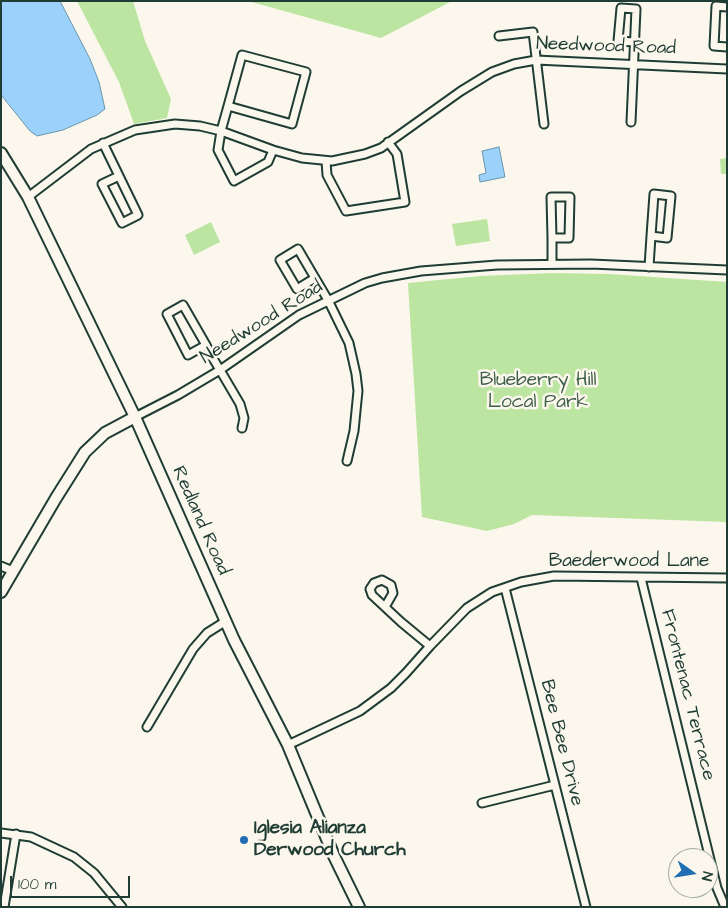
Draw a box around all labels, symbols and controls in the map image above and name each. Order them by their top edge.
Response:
street label: Needwood Road [536,33,676,61]
street label: Needwood Road [197,276,327,370]
park label: Blueberry Hill Local Park [480,370,596,414]
street label: Redland Road [166,463,234,579]
street label: Baederwood Lane [549,551,709,573]
street label: Frontenac Terrace [655,607,719,783]
street label: Bee Bee Drive [534,678,588,808]
place label: Iglesia Alianza Derwood Church [254,818,406,862]
marker: Iglesia Alianza Derwood Church [238,834,250,846]
north arrow [668,848,718,898]
scale bar [12,866,132,898]
text: N [696,870,717,883]
text: 100 m [18,874,57,895]

